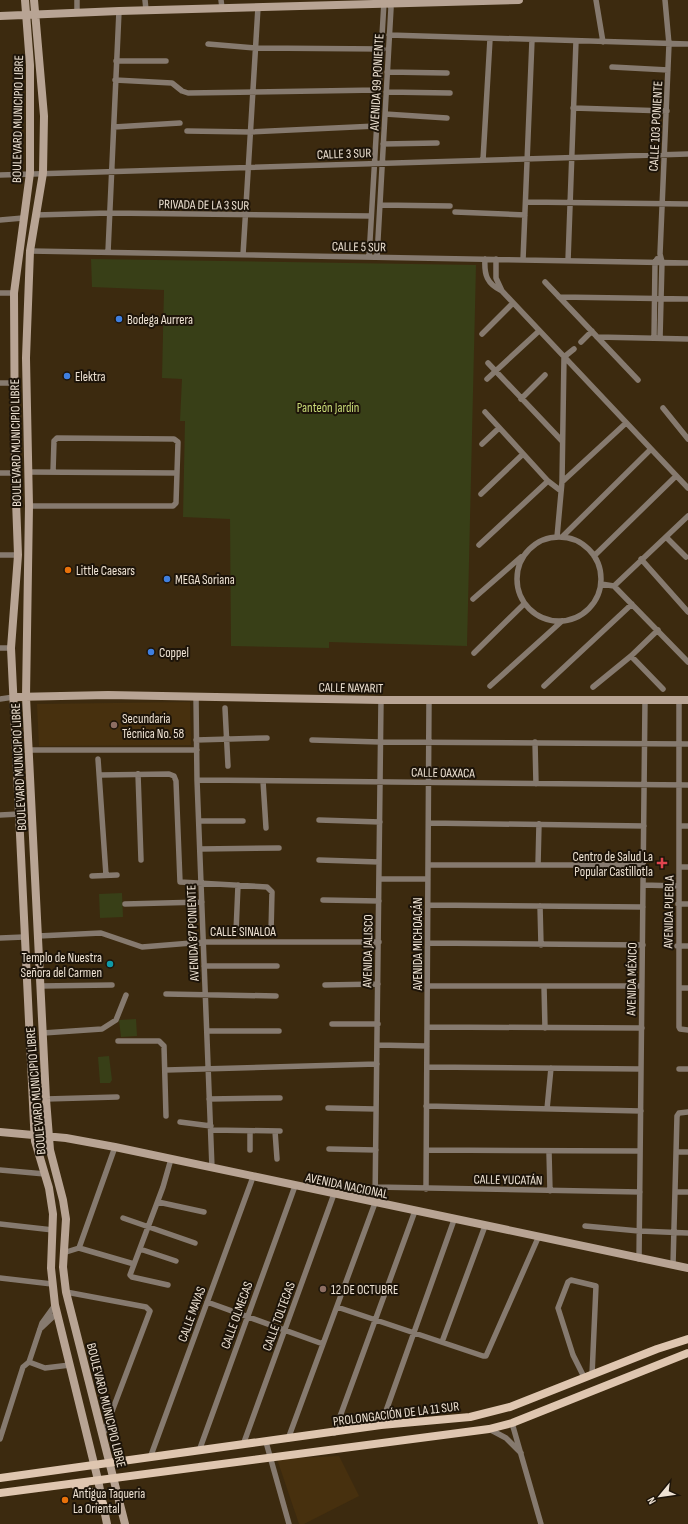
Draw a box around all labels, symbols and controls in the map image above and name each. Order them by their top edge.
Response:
street label: AVENIDA 99 PONIENTE [366,33,388,132]
street label: BOULEVARD MUNICIPIO LIBRE [9,55,27,183]
street label: CALLE 103 PONIENTE [646,80,666,172]
street label: CALLE 3 SUR [317,145,372,163]
street label: PRIVADA DE LA 3 SUR [158,196,250,214]
street label: CALLE 5 SUR [332,239,386,255]
place label: Bodega Aurrera [127,312,193,328]
marker: Bodega Aurrera [114,314,124,324]
place label: Elektra [75,369,105,385]
marker: Elektra [62,371,72,381]
street label: BOULEVARD MUNICIPIO LIBRE [7,379,25,507]
park label: Panteón Jardín [297,400,359,416]
place label: Little Caesars [76,563,135,579]
marker: Little Caesars [63,565,73,575]
place label: MEGA Soriana [175,572,235,588]
marker: MEGA Soriana [162,574,172,584]
place label: Coppel [159,645,189,661]
marker: Coppel [146,647,156,657]
street label: CALLE NAYARIT [318,679,384,697]
street label: BOULEVARD MUNICIPIO LIBRE [8,703,30,831]
place label: Secundaria Técnica No. 58 [122,711,184,742]
marker: Secundaria Técnica No. 58 [109,720,119,730]
street label: CALLE OAXACA [411,764,475,782]
place label: Centro de Salud La Popular Castillotla [573,849,653,880]
marker: Centro de Salud La Popular Castillotla [656,857,668,869]
street label: AVENIDA PUEBLA [660,875,678,950]
street label: AVENIDA 87 PONIENTE [183,885,203,982]
street label: AVENIDA MICHOACÁN [410,897,426,992]
street label: AVENIDA JALISCO [359,914,377,989]
street label: CALLE SINALOA [210,924,276,940]
street label: AVENIDA MÉXICO [623,942,641,1017]
place label: Templo de Nuestra Señora del Carmen [21,950,102,981]
marker: Templo de Nuestra Señora del Carmen [105,959,115,969]
street label: BOULEVARD MUNICIPIO LIBRE [22,1027,50,1155]
street label: AVENIDA NACIONAL [303,1169,390,1203]
street label: CALLE YUCATÁN [473,1171,543,1189]
street label: CALLE OLMECAS [217,1279,257,1351]
street label: CALLE TOLTECAS [259,1279,299,1353]
place label: 12 DE OCTUBRE [331,1282,398,1298]
street label: CALLE MAYAS [175,1284,209,1344]
marker: 12 DE OCTUBRE [318,1284,328,1294]
street label: BOULEVARD MUNICIPIO LIBRE [83,1341,129,1469]
street label: PROLONGACIÓN DE LA 11 SUR [332,1398,460,1430]
north arrow [640,1476,680,1516]
place label: Antigua Taqueria La Oriental [72,1486,145,1517]
marker: Antigua Taqueria La Oriental [60,1495,70,1505]
text: N [645,1495,659,1506]

